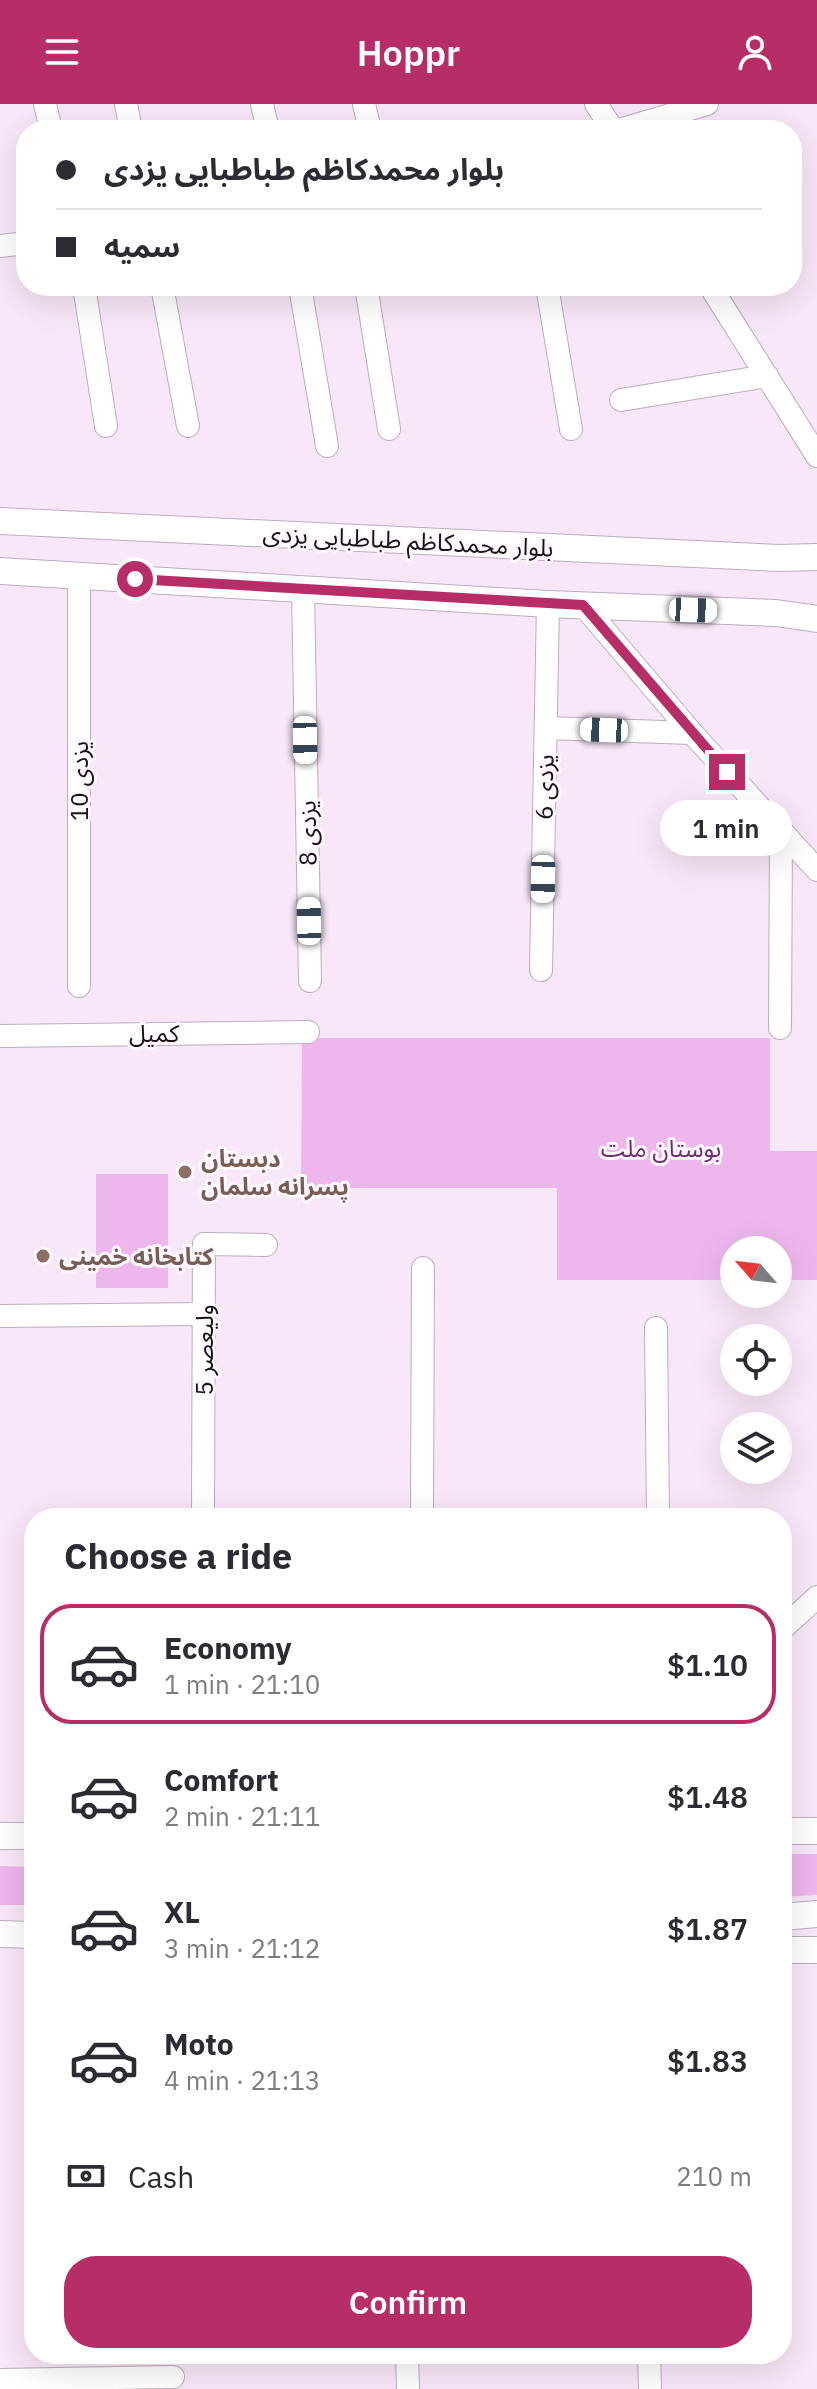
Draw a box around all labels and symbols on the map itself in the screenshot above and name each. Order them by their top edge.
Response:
street label: بلوار محمدکاظم طباطبایی یزدی [262,516,554,566]
route start [117,561,153,597]
car [669,597,717,623]
car [293,716,317,764]
car [580,717,628,743]
street label: یزدی 10 [63,741,95,821]
street label: یزدی 6 [527,754,561,820]
route end [709,754,745,790]
street label: یزدی 8 [290,800,324,866]
callout: 1 min [661,800,793,856]
car [531,855,555,903]
car [297,897,321,945]
street label: کمیل [129,1017,180,1049]
park label: بوستان ملت [601,1132,721,1164]
place label: دبستان پسرانه سلمان [201,1142,349,1203]
marker: دبستان پسرانه سلمان [176,1163,194,1181]
north arrow [720,1236,792,1308]
place label: کتابخانه خمینی [59,1240,214,1272]
marker: کتابخانه خمینی [34,1247,52,1265]
street label: ولیعصر 5 [188,1305,220,1395]

